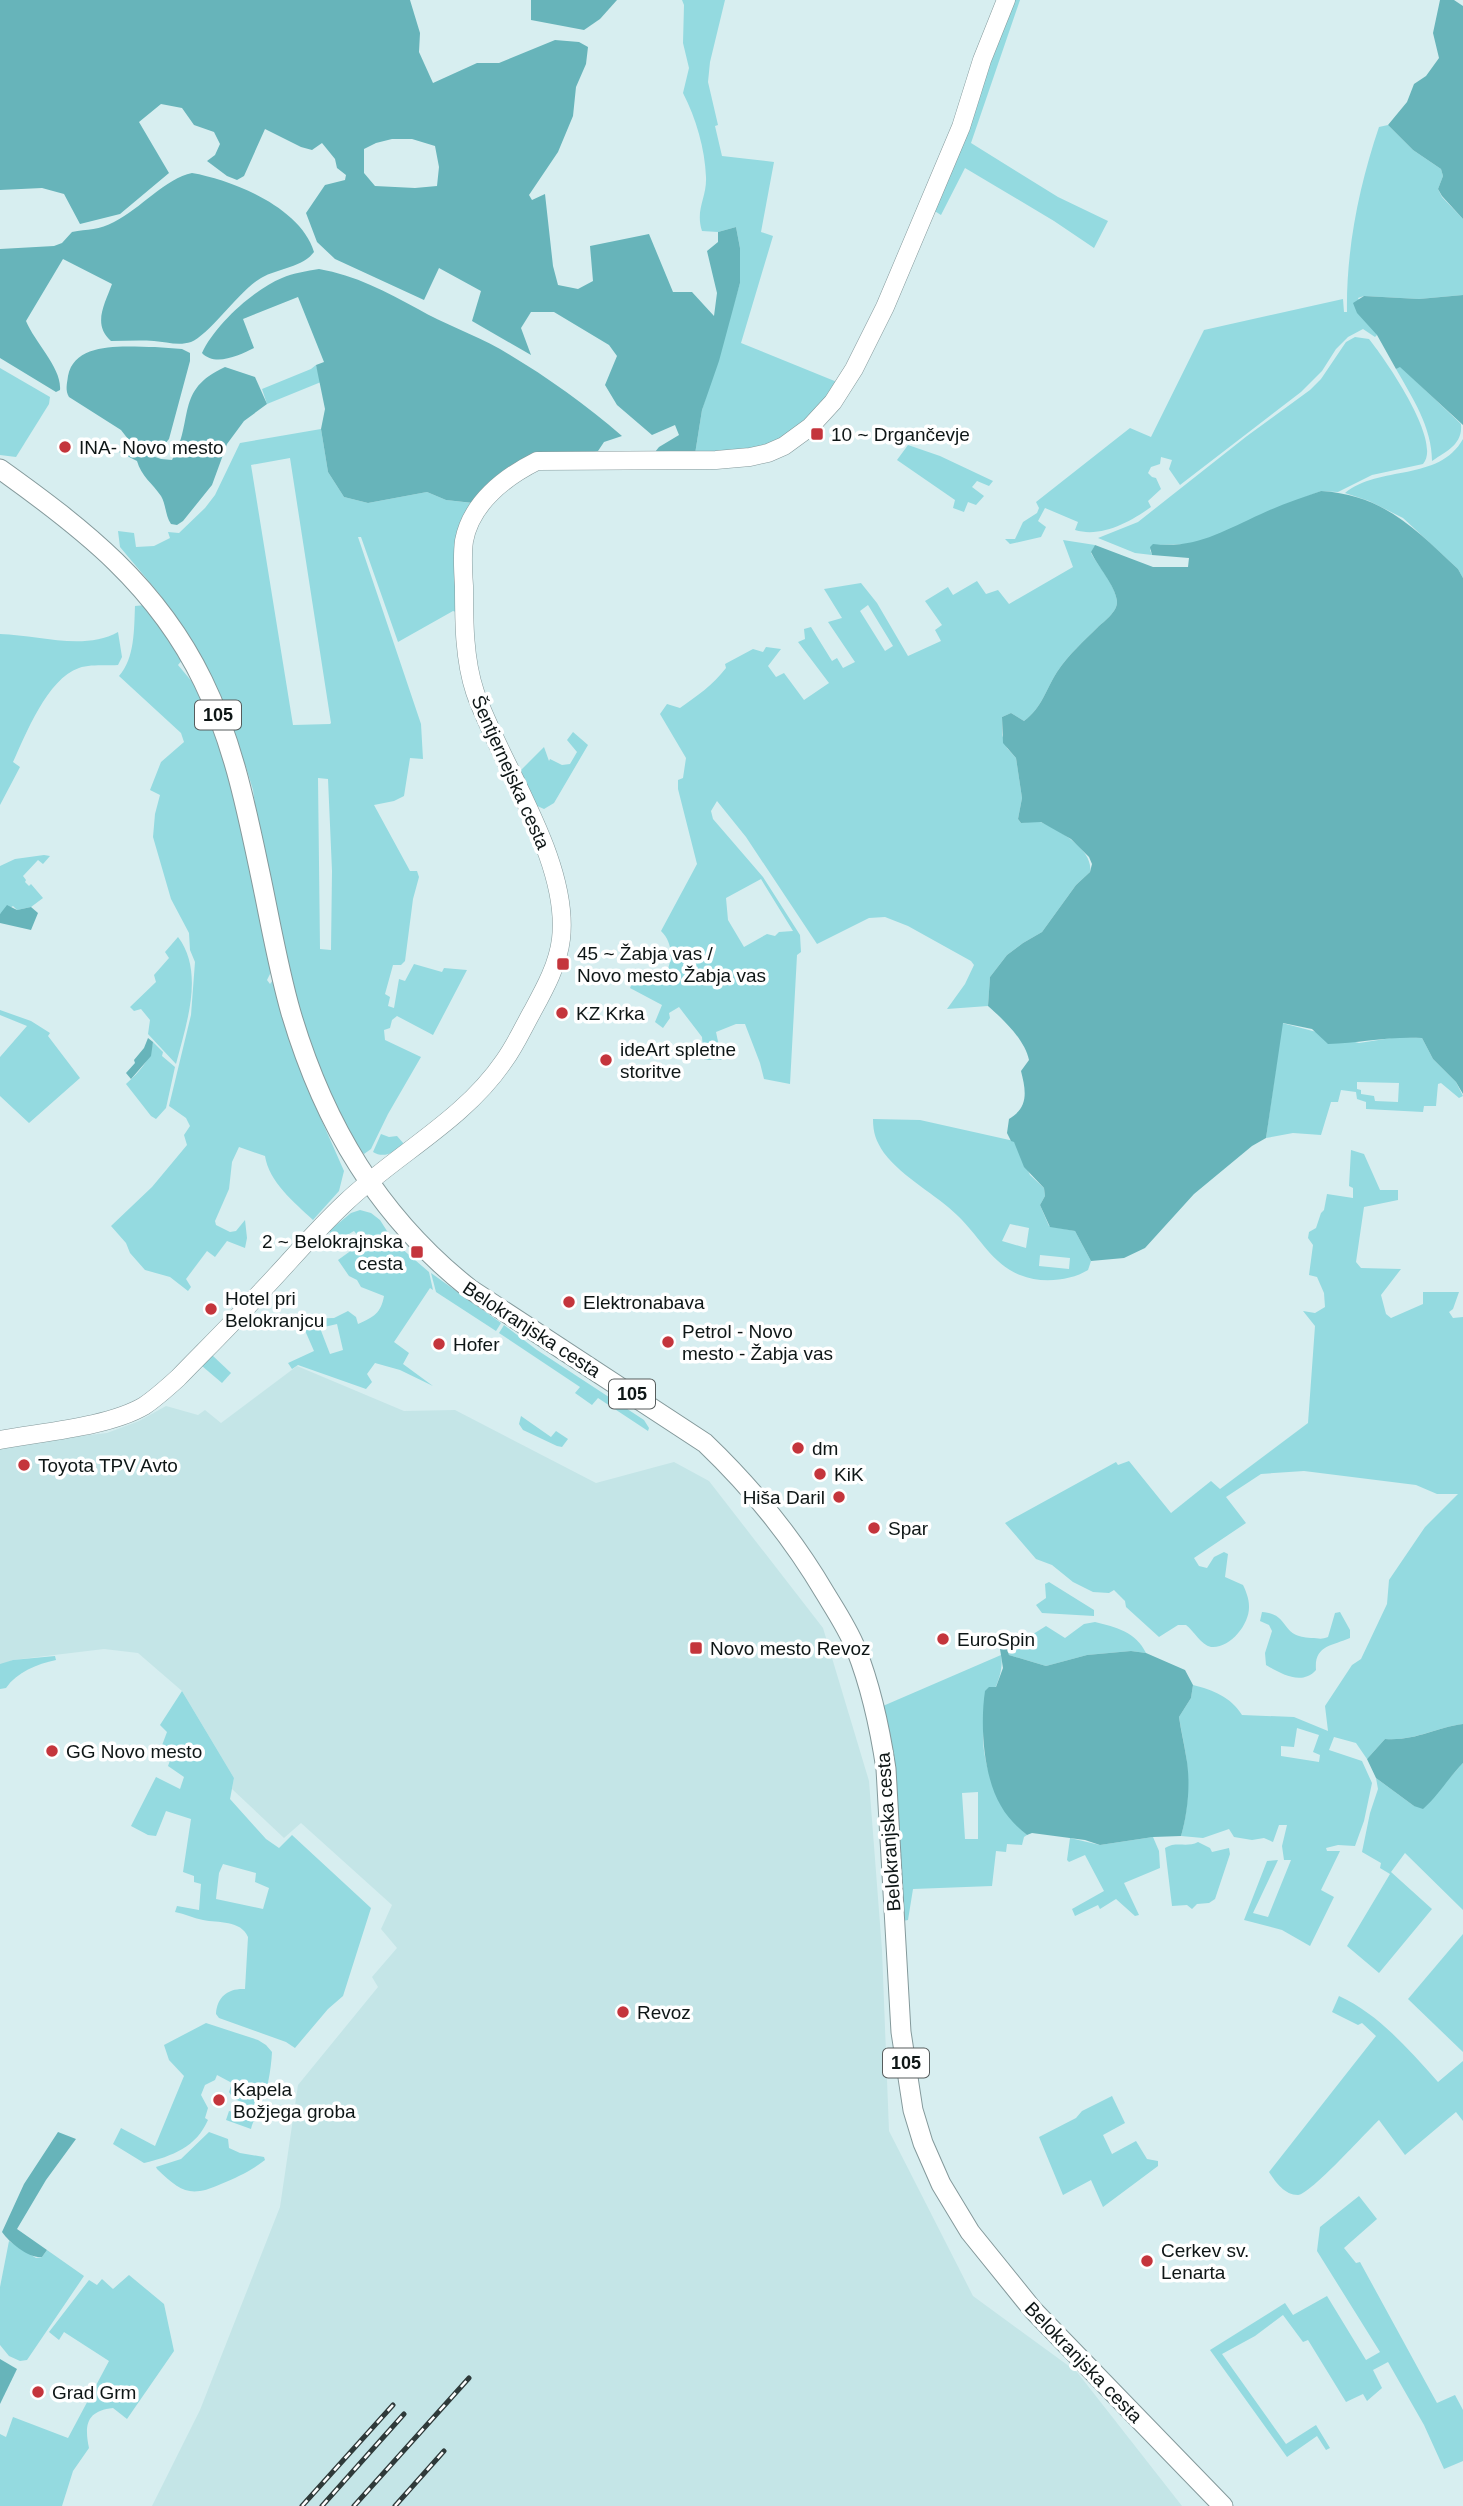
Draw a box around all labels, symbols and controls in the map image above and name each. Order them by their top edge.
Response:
place label: 10 ~ Drgančevje [831,424,970,445]
marker: 10 ~ Drgančevje [809,426,825,442]
place label: INA- Novo mesto [79,437,224,458]
marker: INA- Novo mesto [57,439,73,455]
street label: Šentjernejska cesta [467,692,554,853]
road number: 105 [195,700,241,730]
place label: 45 ~ Žabja vas / Novo mesto Žabja vas [577,943,766,986]
marker: 45 ~ Žabja vas / Novo mesto Žabja vas [555,956,571,972]
place label: KZ Krka [576,1003,645,1024]
marker: KZ Krka [554,1005,570,1021]
place label: ideArt spletne storitve [620,1039,736,1082]
marker: ideArt spletne storitve [598,1052,614,1068]
place label: 2 ~ Belokrajnska cesta [262,1231,403,1274]
marker: 2 ~ Belokrajnska cesta [409,1244,425,1260]
street label: Belokranjska cesta [459,1277,605,1382]
place label: Hotel pri Belokranjcu [225,1288,324,1331]
place label: Elektronabava [583,1292,705,1313]
marker: Elektronabava [561,1294,577,1310]
marker: Hotel pri Belokranjcu [203,1301,219,1317]
place label: Petrol - Novo mesto - Žabja vas [682,1321,833,1364]
place label: Hofer [453,1334,500,1355]
marker: Petrol - Novo mesto - Žabja vas [660,1334,676,1350]
marker: Hofer [431,1336,447,1352]
road number: 105 [609,1380,655,1408]
place label: dm [812,1438,838,1459]
marker: dm [790,1440,806,1456]
place label: Toyota TPV Avto [38,1455,178,1476]
marker: Toyota TPV Avto [16,1457,32,1473]
place label: KiK [834,1464,864,1485]
marker: KiK [812,1466,828,1482]
place label: Hiša Daril [743,1487,825,1508]
marker: Hiša Daril [831,1489,847,1505]
place label: Spar [888,1518,929,1539]
marker: Spar [866,1520,882,1536]
place label: EuroSpin [957,1629,1035,1650]
marker: EuroSpin [935,1631,951,1647]
place label: Novo mesto Revoz [710,1638,871,1659]
marker: Novo mesto Revoz [688,1640,704,1656]
place label: GG Novo mesto [66,1741,202,1762]
marker: GG Novo mesto [44,1743,60,1759]
street label: Belokranjska cesta [872,1751,905,1912]
place label: Revoz [637,2002,691,2023]
marker: Revoz [615,2004,631,2020]
road number: 105 [883,2048,929,2078]
place label: Kapela Božjega groba [233,2079,356,2122]
marker: Kapela Božjega groba [211,2092,227,2108]
place label: Cerkev sv. Lenarta [1161,2240,1249,2283]
marker: Cerkev sv. Lenarta [1139,2253,1155,2269]
street label: Belokranjska cesta [1021,2298,1147,2427]
place label: Grad Grm [52,2382,136,2403]
marker: Grad Grm [30,2384,46,2400]

